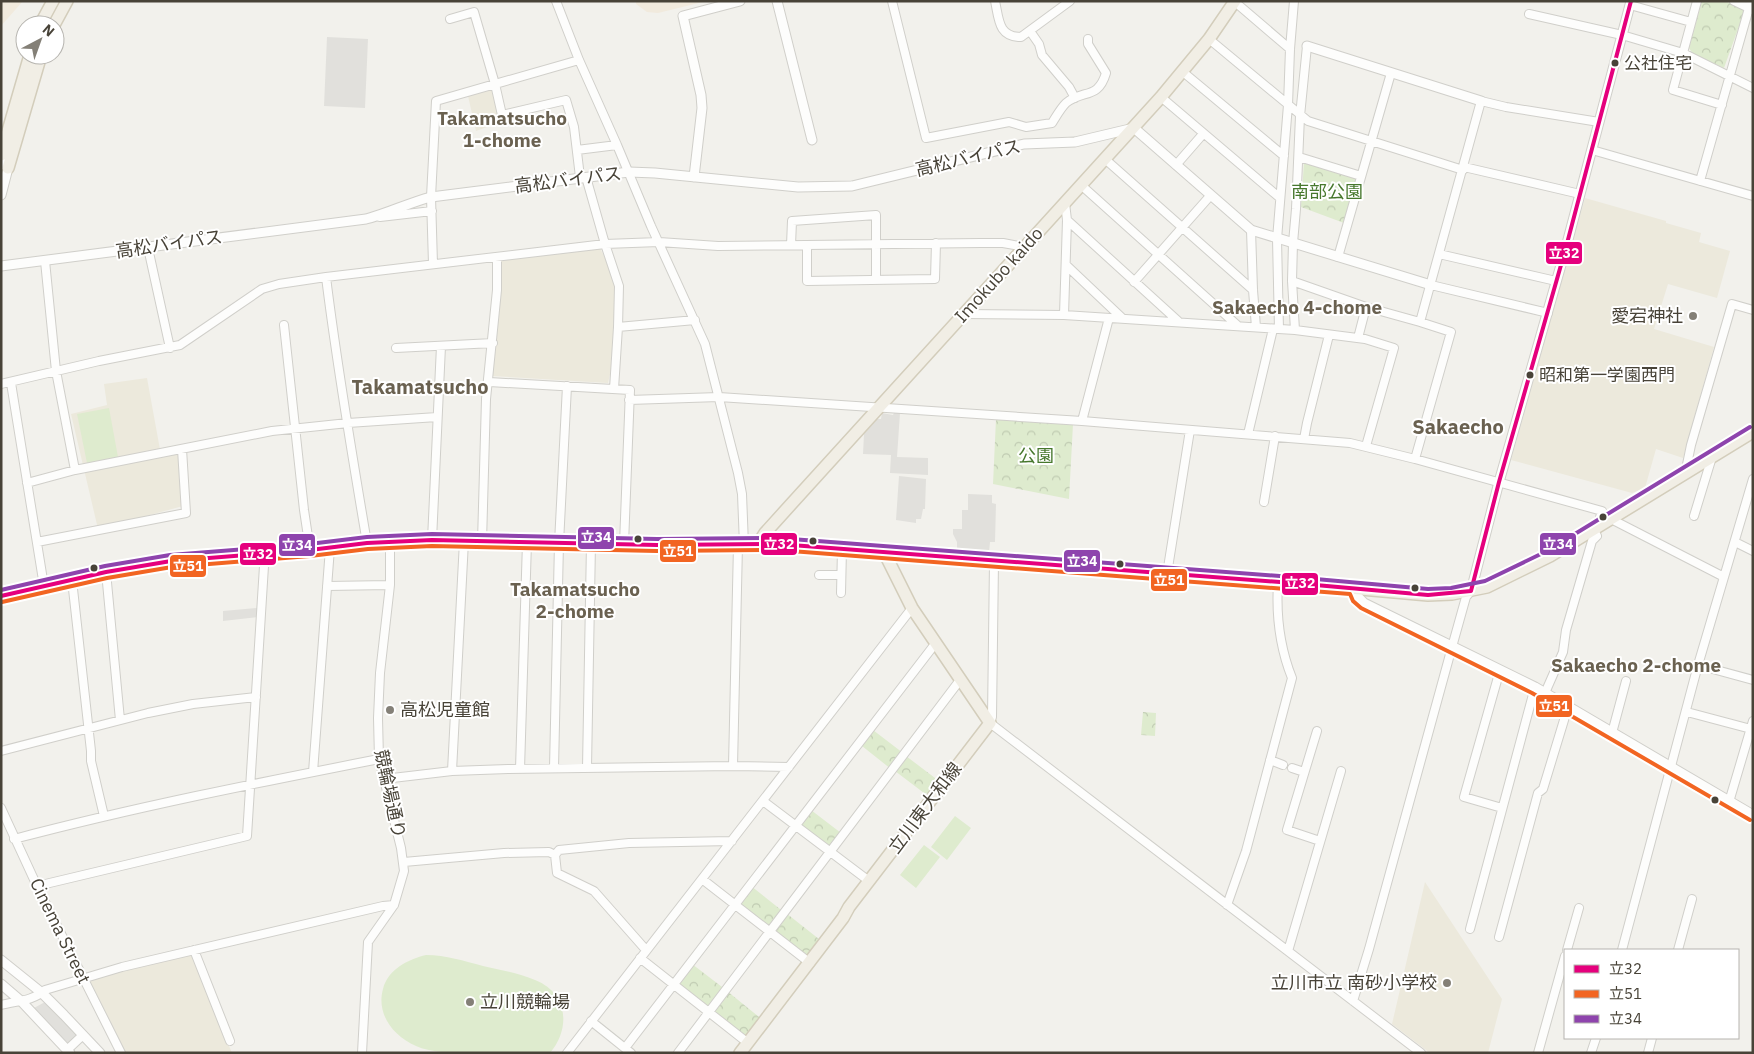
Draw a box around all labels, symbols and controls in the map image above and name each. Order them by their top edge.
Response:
north arrow [15,15,65,65]
text: N [39,20,58,40]
place label: 公社住宅 [1624,52,1692,74]
marker: 公社住宅 [1610,58,1620,68]
district label: Takamatsucho 1-chome [437,106,567,152]
street label: 高松バイパス [913,134,1023,181]
street label: 高松バイパス [513,162,623,197]
park label: 南部公園 [1291,180,1363,203]
street label: Imokubo kaido [949,222,1048,327]
street label: 高松バイパス [114,225,224,262]
line badge: 立32 [1545,241,1583,265]
text: 立32 [1549,244,1579,262]
district label: Sakaecho 4-chome [1212,295,1382,319]
place label: 愛宕神社 [1611,304,1683,327]
marker: 愛宕神社 [1687,310,1699,322]
place label: 昭和第一学園西門 [1539,364,1675,386]
marker: 昭和第一学園西門 [1525,370,1535,380]
district label: Takamatsucho [352,373,488,400]
district label: Sakaecho [1412,413,1504,440]
park label: 公園 [1018,444,1054,467]
unlabelled marker [1598,512,1608,522]
line badge: 立34 [577,526,615,550]
text: 立34 [581,528,611,546]
line badge: 立32 [760,532,798,556]
line badge: 立34 [1539,532,1577,556]
line badge: 立34 [278,533,316,557]
unlabelled marker [633,534,643,544]
text: 立32 [764,535,794,553]
text: 立34 [1543,535,1573,553]
text: 立34 [282,536,312,554]
unlabelled marker [808,536,818,546]
line badge: 立51 [659,539,697,563]
line badge: 立32 [239,542,277,566]
text: 立51 [663,542,694,560]
text: 立32 [243,545,273,563]
line badge: 立34 [1063,549,1101,573]
text: 立34 [1067,552,1097,570]
line badge: 立51 [169,554,207,578]
text: 立51 [173,557,204,575]
unlabelled marker [1115,559,1125,569]
unlabelled marker [89,563,99,573]
line badge: 立51 [1150,568,1188,592]
text: 立51 [1154,571,1185,589]
line badge: 立32 [1281,572,1319,596]
text: 立32 [1285,574,1315,592]
district label: Takamatsucho 2-chome [510,577,640,623]
unlabelled marker [1410,583,1420,593]
district label: Sakaecho 2-chome [1551,653,1721,677]
line badge: 立51 [1535,694,1573,718]
text: 立51 [1539,697,1570,715]
place label: 高松児童館 [400,698,490,721]
marker: 高松児童館 [384,704,396,716]
street label: 競輪場通り [370,747,411,840]
street label: 立川東大和線 [883,758,966,858]
unlabelled marker [1710,795,1720,805]
street label: Cinema Street [25,874,96,987]
legend [1564,949,1739,1039]
text: 立32 [1609,959,1642,978]
place label: 立川市立 南砂小学校 [1271,971,1437,994]
marker: 立川市立 南砂小学校 [1441,977,1453,989]
text: 立51 [1609,984,1642,1003]
place label: 立川競輪場 [480,990,570,1013]
marker: 立川競輪場 [464,996,476,1008]
text: 立34 [1609,1009,1642,1028]

